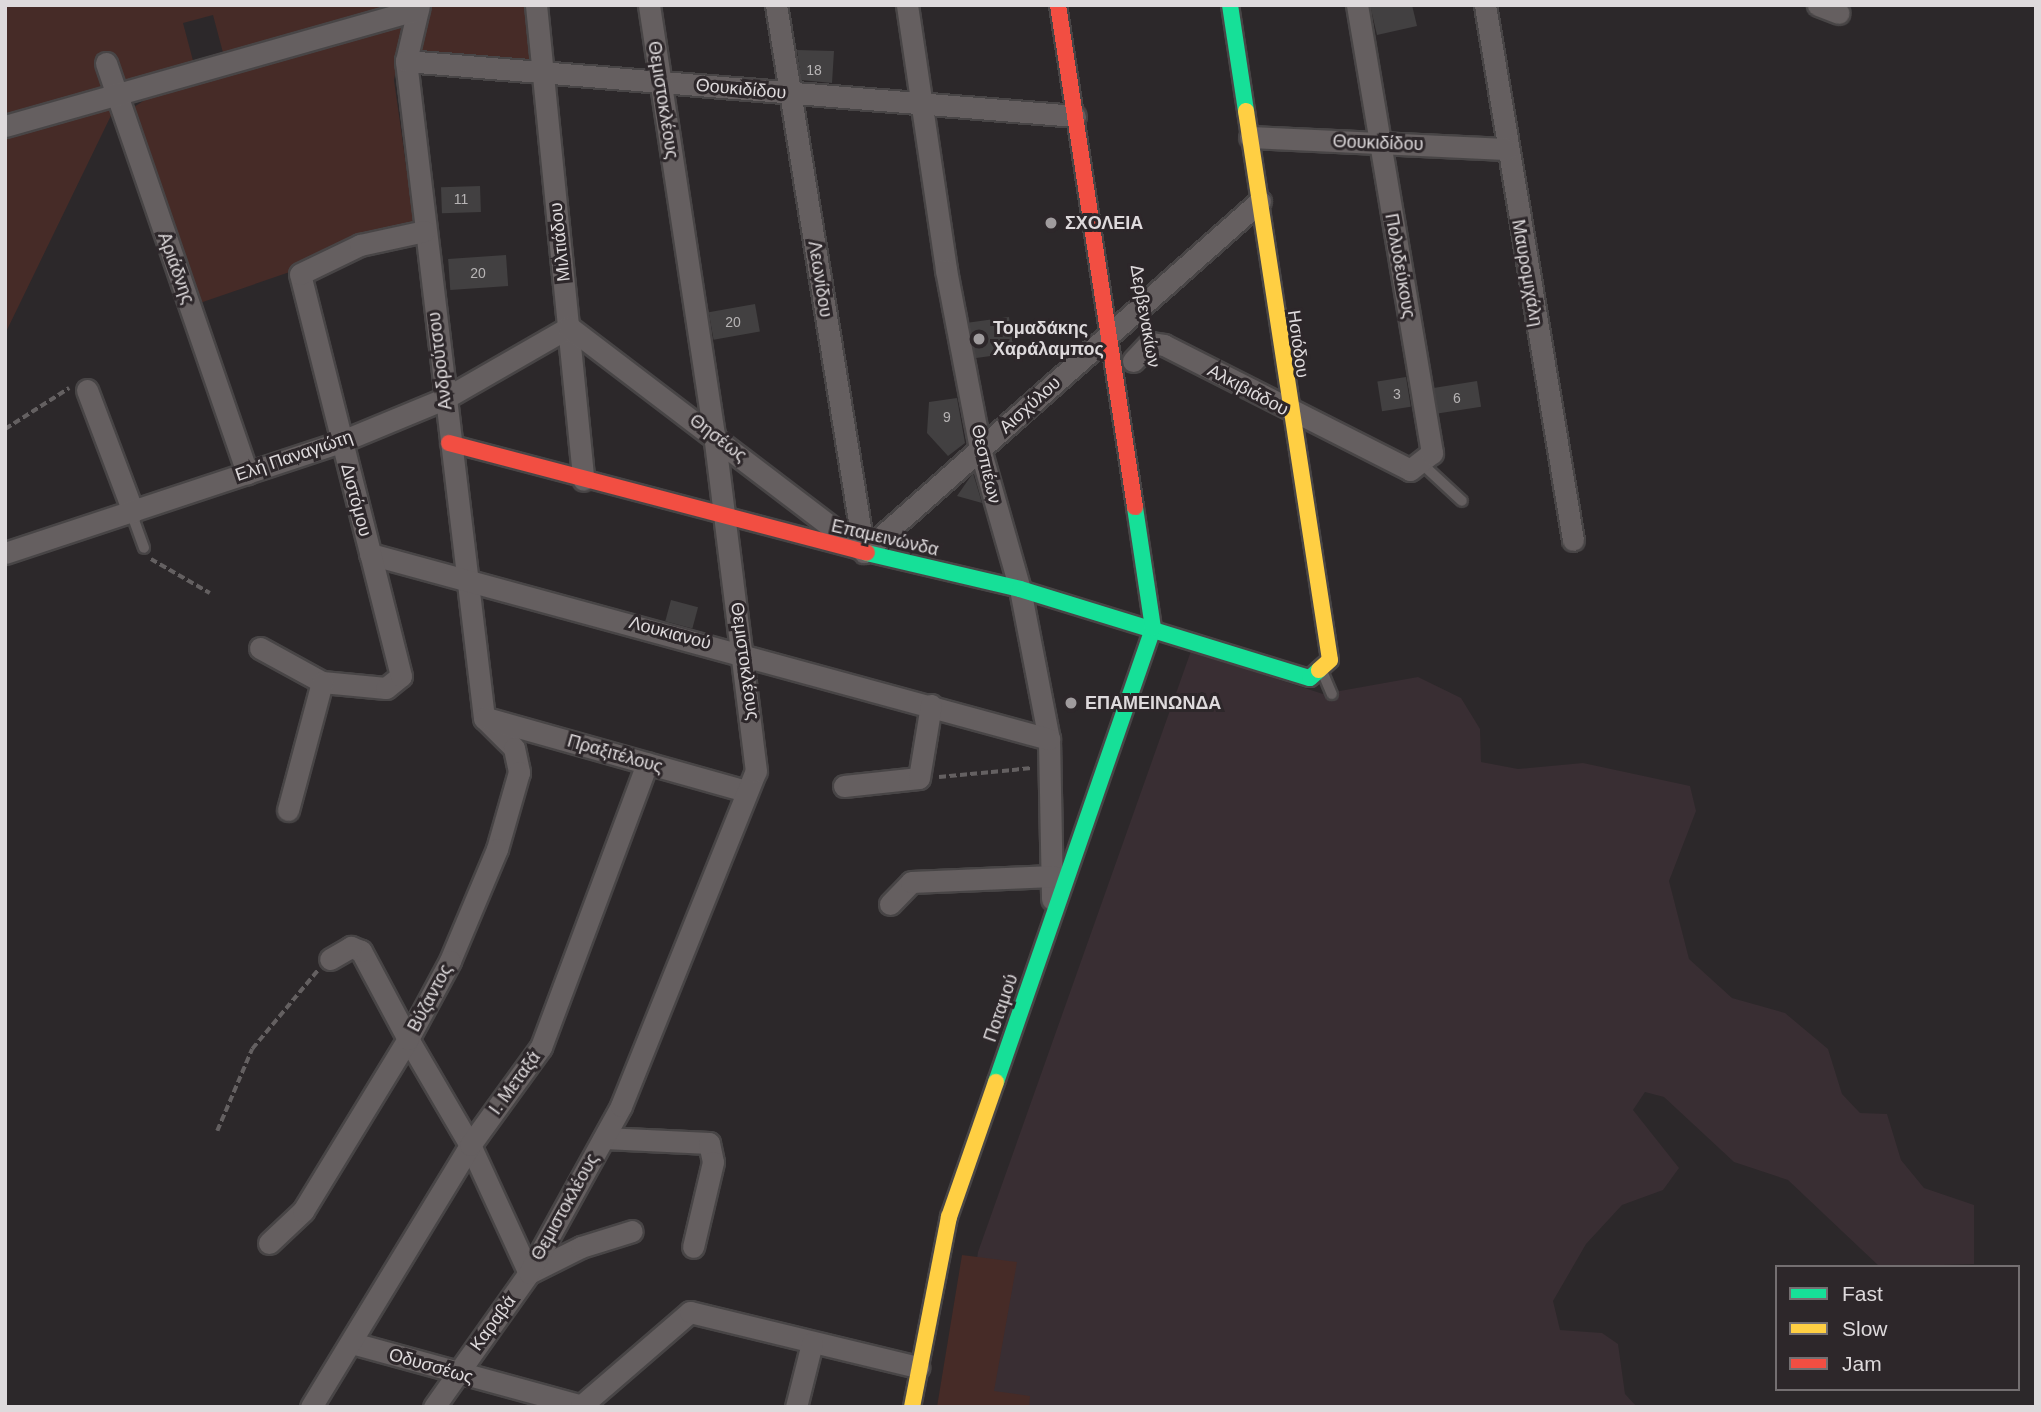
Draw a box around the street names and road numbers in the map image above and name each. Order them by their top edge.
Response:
street label: Θεμιστοκλέους [643,40,683,160]
street label: Θουκιδίδου [695,74,787,104]
street label: Θουκιδίδου [1332,131,1424,155]
street label: Μιλτιάδου [545,201,575,283]
street label: Πολυδεύκους [1380,212,1420,320]
street label: Μαυρομιχάλη [1507,218,1547,328]
street label: Αριάδνης [153,229,199,307]
street label: Λεωνίδου [803,239,837,319]
street label: Δερβενακίων [1125,263,1165,369]
street label: Ησιόδου [1283,309,1313,379]
street label: Ανδρούτσου [423,311,457,411]
street label: Αλκιβιάδου [1204,360,1292,420]
street label: Αισχύλου [995,372,1065,438]
street label: Θησέως [685,410,751,466]
street label: Θεσπιέων [966,422,1006,506]
street label: Ελή Παναγιώτη [232,426,356,486]
street label: Διστόμου [336,461,376,539]
street label: Επαμεινώνδα [829,515,941,561]
street label: Θεμιστοκλέους [726,601,764,721]
street label: Λουκιανού [627,612,713,654]
street label: Πραξιτέλους [565,730,665,778]
street label: Βύζαντος [403,960,457,1036]
street label: Ποταμού [979,971,1023,1045]
street label: Ι. Μεταξά [485,1047,545,1119]
street label: Θεμιστοκλέους [527,1150,603,1264]
street label: Καραβά [466,1291,520,1355]
street label: Οδυσσέως [386,1344,476,1388]

